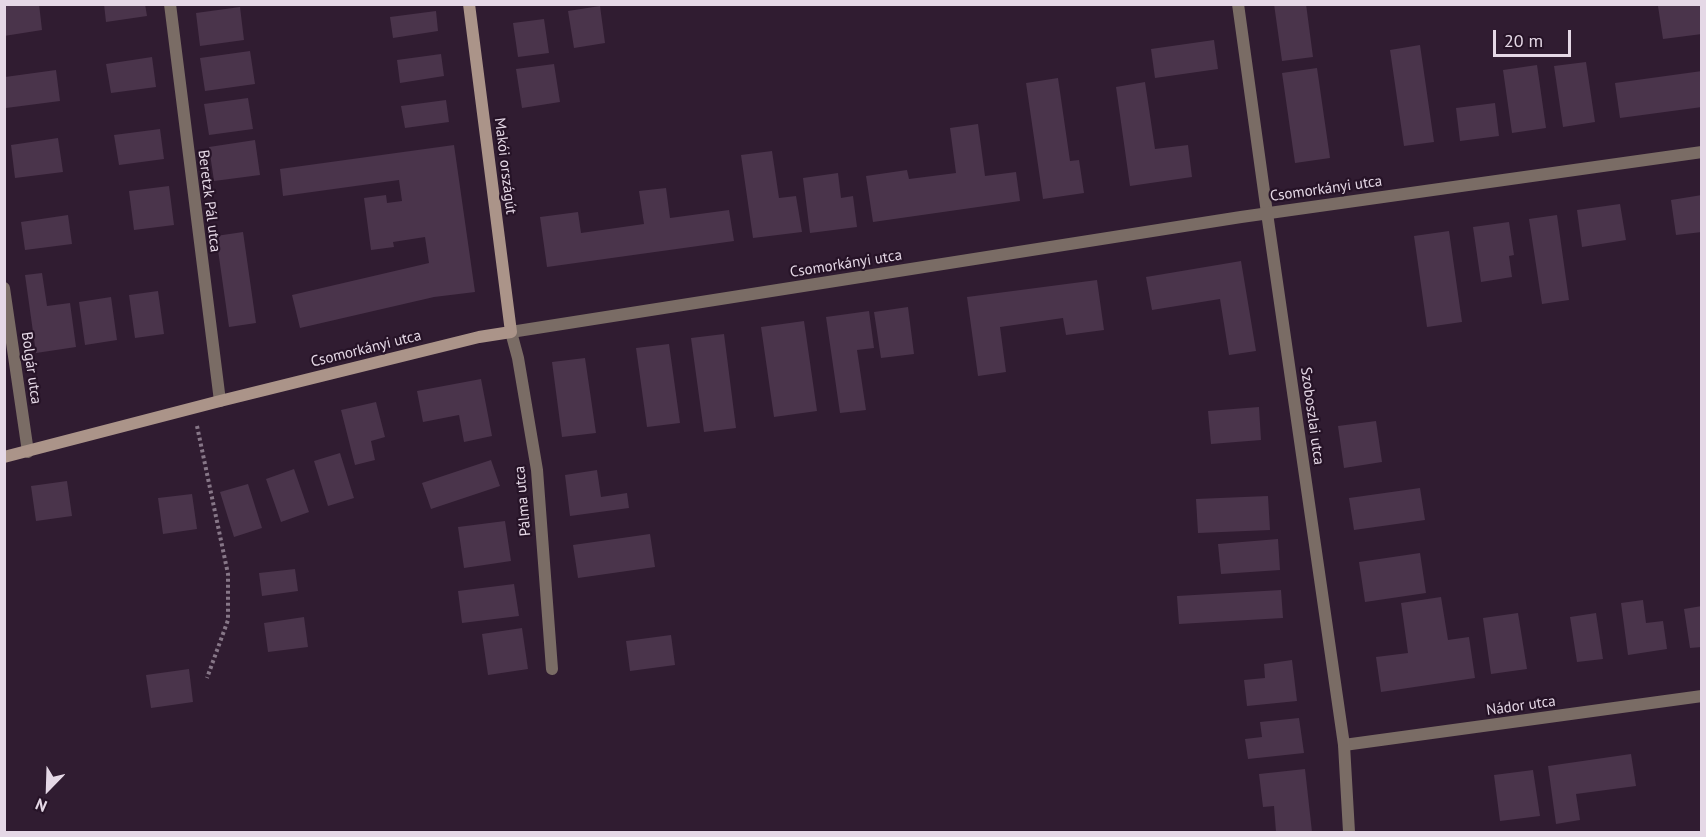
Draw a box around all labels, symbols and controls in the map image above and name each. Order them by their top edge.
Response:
scale bar [1496,18,1574,56]
text: 20 m [1504,29,1543,52]
street label: Makói országút [490,117,520,215]
street label: Beretzk Pál utca [194,149,224,253]
street label: Csomorkányi utca [1269,172,1383,206]
street label: Csomorkányi utca [789,246,903,282]
street label: Csomorkányi utca [309,327,423,371]
street label: Bolgár utca [17,331,45,405]
street label: Szoboszlai utca [1296,366,1328,466]
street label: Pálma utca [511,465,535,537]
street label: Nádor utca [1485,692,1557,720]
north arrow [18,759,78,819]
text: N [32,794,50,817]

